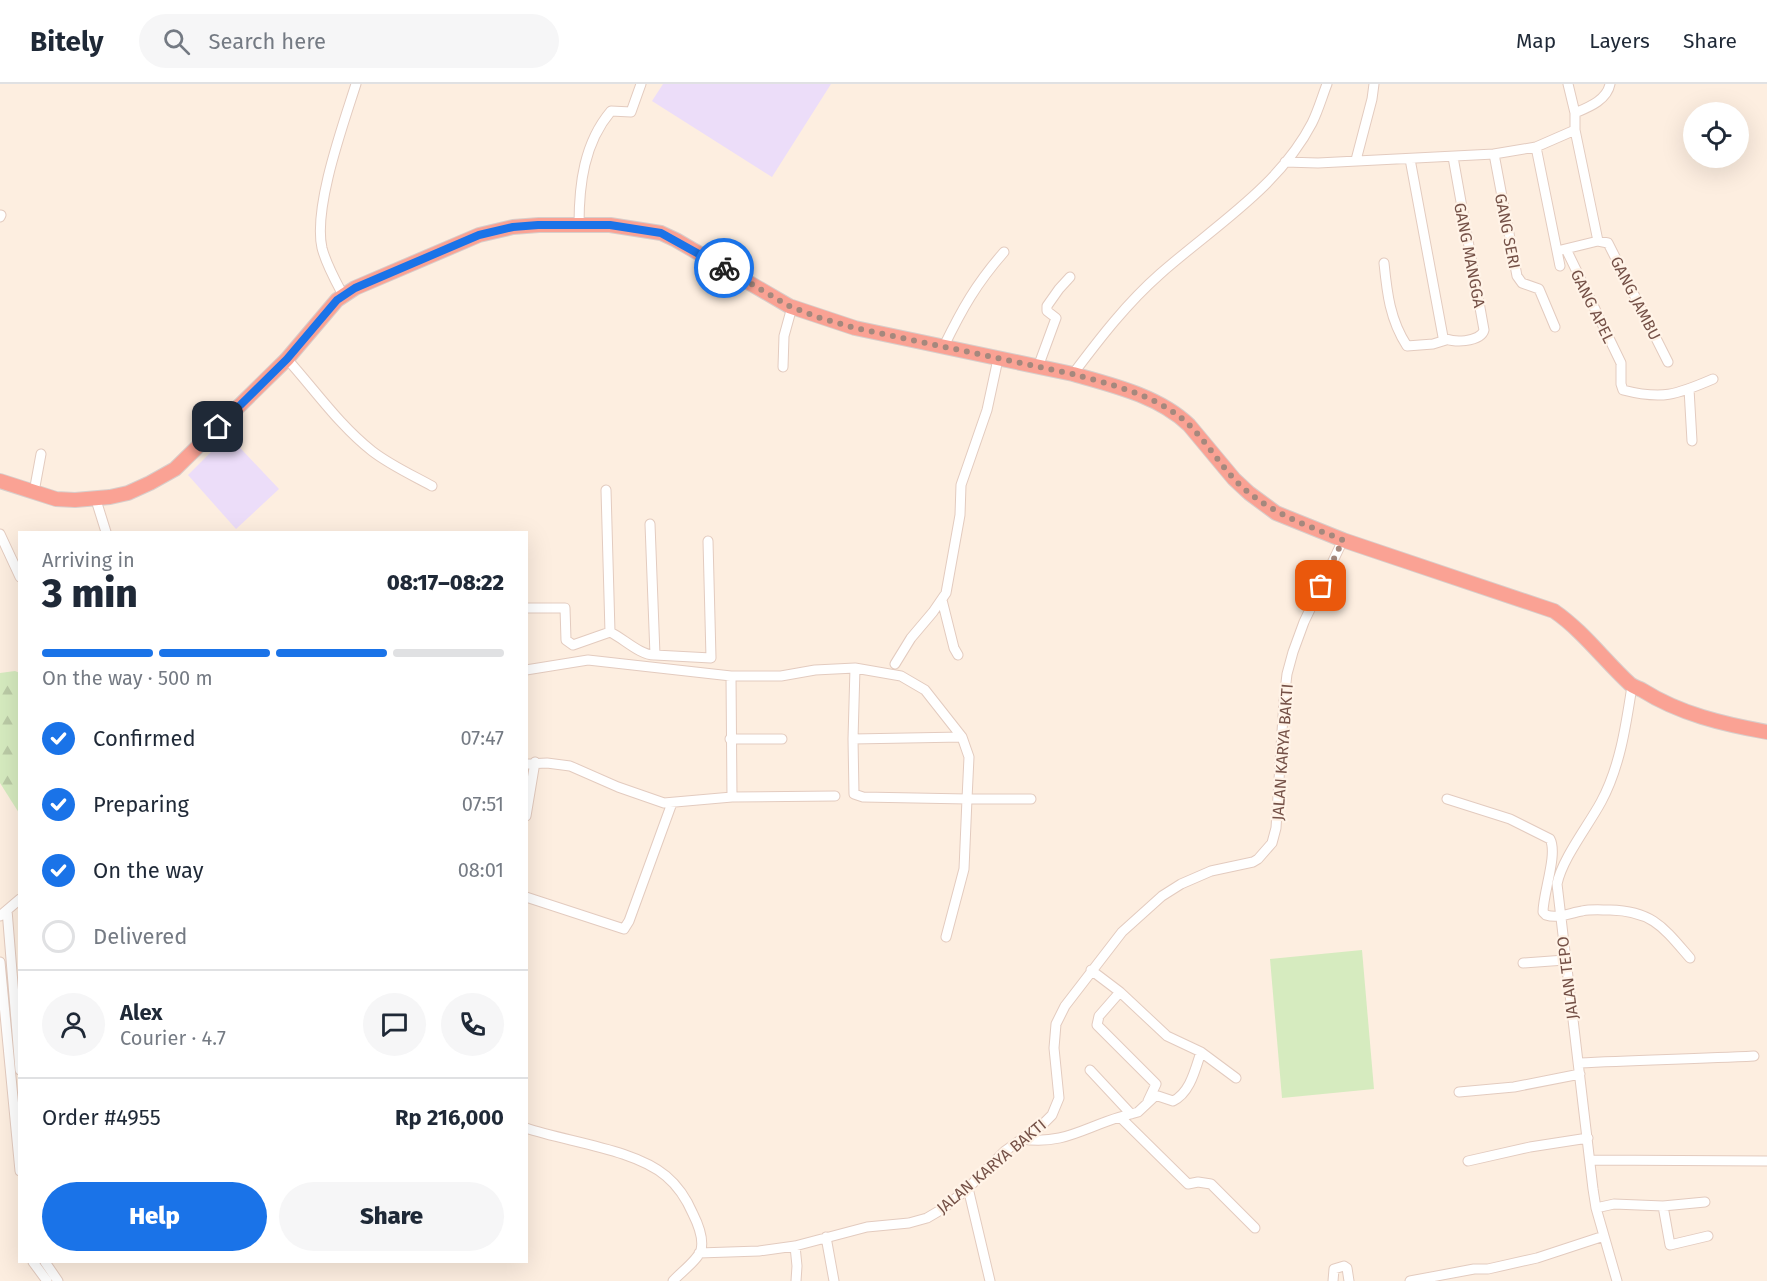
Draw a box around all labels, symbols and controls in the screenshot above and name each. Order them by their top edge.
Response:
search box [139,14,559,68]
text: Bitely [30,25,103,58]
icon: search [160,25,193,58]
text: Search here [208,28,326,55]
text: Map [1516,28,1556,54]
text: Layers [1589,28,1650,54]
text: Share [1683,28,1737,54]
map controls [1683,102,1749,168]
button: locate [1683,102,1749,168]
street label: GANG SERI [1491,192,1524,270]
street label: GANG MANGGA [1450,201,1489,310]
courier [694,238,754,298]
icon: bike [708,252,741,285]
street label: GANG JAMBU [1606,253,1665,343]
street label: GANG APEL [1567,266,1619,346]
pin [192,401,243,452]
icon: home [201,410,234,443]
text: Arriving in [42,548,135,572]
pin [1295,560,1346,611]
text: 08:17–08:22 [387,569,504,596]
icon: bag [1304,569,1337,602]
text: 3 min [42,571,138,617]
text: On the way · 500 m [42,666,213,690]
street label: JALAN KARYA BAKTI [1268,683,1297,821]
icon: check [42,722,75,755]
text: Confirmed [93,725,196,752]
text: 07:47 [461,726,504,750]
icon: check [42,788,75,821]
text: Preparing [93,791,189,818]
text: 07:51 [462,792,504,816]
icon: check [42,854,75,887]
text: On the way [93,857,204,884]
text: 08:01 [458,858,504,882]
text: Delivered [93,923,188,950]
street label: JALAN TEPO [1553,935,1582,1021]
button: person [42,993,105,1056]
button: chat [363,993,426,1056]
button: phone [441,993,504,1056]
text: Alex [120,999,163,1026]
text: Courier · 4.7 [120,1026,226,1050]
text: Order #4955 [42,1104,161,1131]
text: Rp 216,000 [395,1104,504,1131]
street label: JALAN KARYA BAKTI [933,1115,1050,1218]
button: Help [42,1182,267,1251]
button: Share [279,1182,504,1251]

